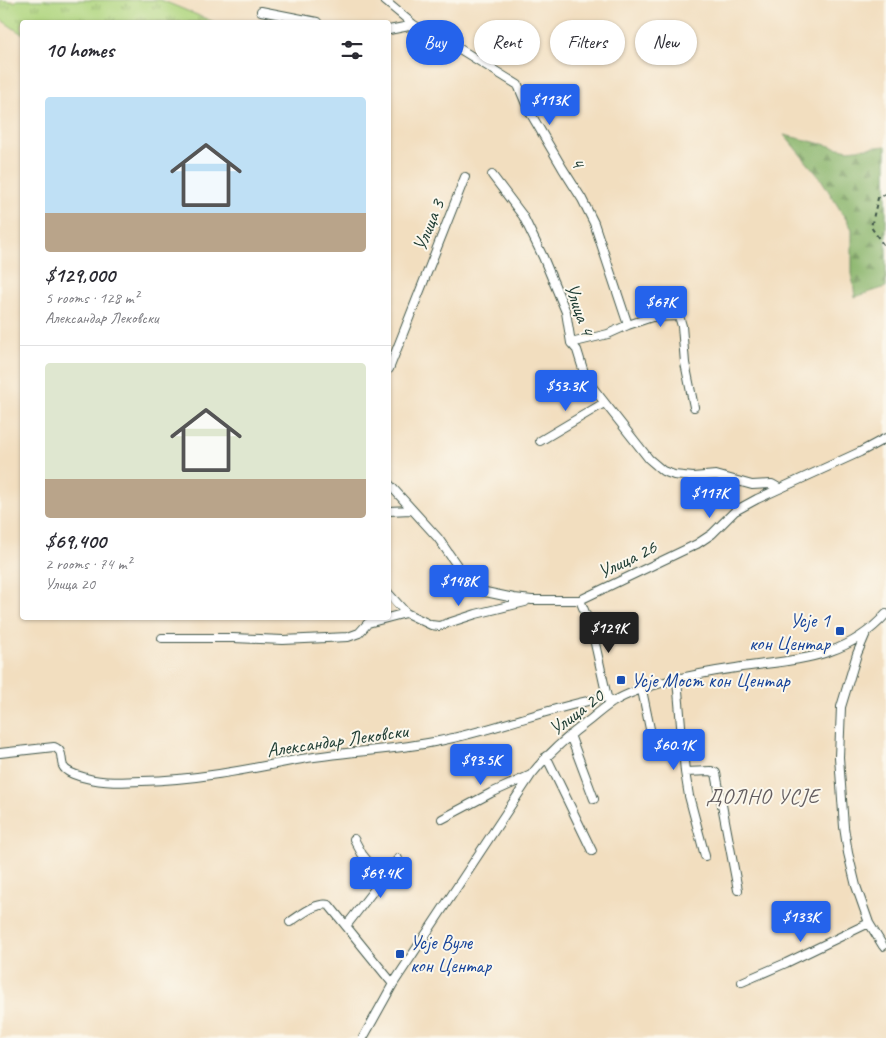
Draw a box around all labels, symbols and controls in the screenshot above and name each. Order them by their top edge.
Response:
chip: Buy [406,20,464,65]
chip: Rent [474,20,540,65]
chip: Filters [550,20,625,65]
chip: New [635,20,697,65]
icon: filters [338,36,366,64]
text: 10 homes [45,37,114,63]
pin: $113K [515,84,585,126]
text: $113K [532,90,568,110]
icon: home [161,130,251,220]
street label: 4 [565,152,592,174]
street label: Улица 3 [407,194,451,255]
text: $129,000 [45,262,115,288]
street label: Улица 4 [559,280,601,340]
pin: $67K [631,286,691,328]
text: 5 rooms · 128 m² [45,288,139,308]
text: $67K [646,292,676,312]
text: Александар Лековски [45,308,159,328]
pin: $53.3K [525,370,607,412]
text: $53.3K [546,376,586,396]
icon: home [161,395,251,485]
pin: $117K [675,476,745,519]
text: $117K [692,483,728,503]
text: $69,400 [45,528,106,554]
street label: Улица 26 [594,534,662,584]
text: 2 rooms · 74 m² [45,554,131,574]
pin: $148K [424,564,494,607]
text: $148K [441,571,477,591]
text: Улица 20 [45,574,95,594]
place label: Усје 1 кон Центар [749,608,831,656]
pin: $129K [574,612,644,654]
text: $129K [591,618,627,638]
marker: Усје 1 кон Центар [834,625,846,637]
place label: Усје Мост кон Центар [631,668,791,693]
marker: Усје Мост кон Центар [615,674,627,686]
street label: Улица 20 [544,682,610,741]
street label: Александар Лековски [265,718,411,763]
pin: $60.1K [633,728,715,771]
text: $60.1K [654,735,694,755]
pin: $93.5K [440,744,522,786]
text: $93.5K [461,750,501,770]
district label: ДОЛНО УСЈЕ [706,783,822,809]
pin: $69.4K [340,856,422,899]
text: $69.4K [361,863,401,883]
pin: $133K [766,900,836,943]
text: $133K [783,907,819,927]
place label: Усје Вуле кон Центар [410,930,492,978]
marker: Усје Вуле кон Центар [394,948,406,960]

